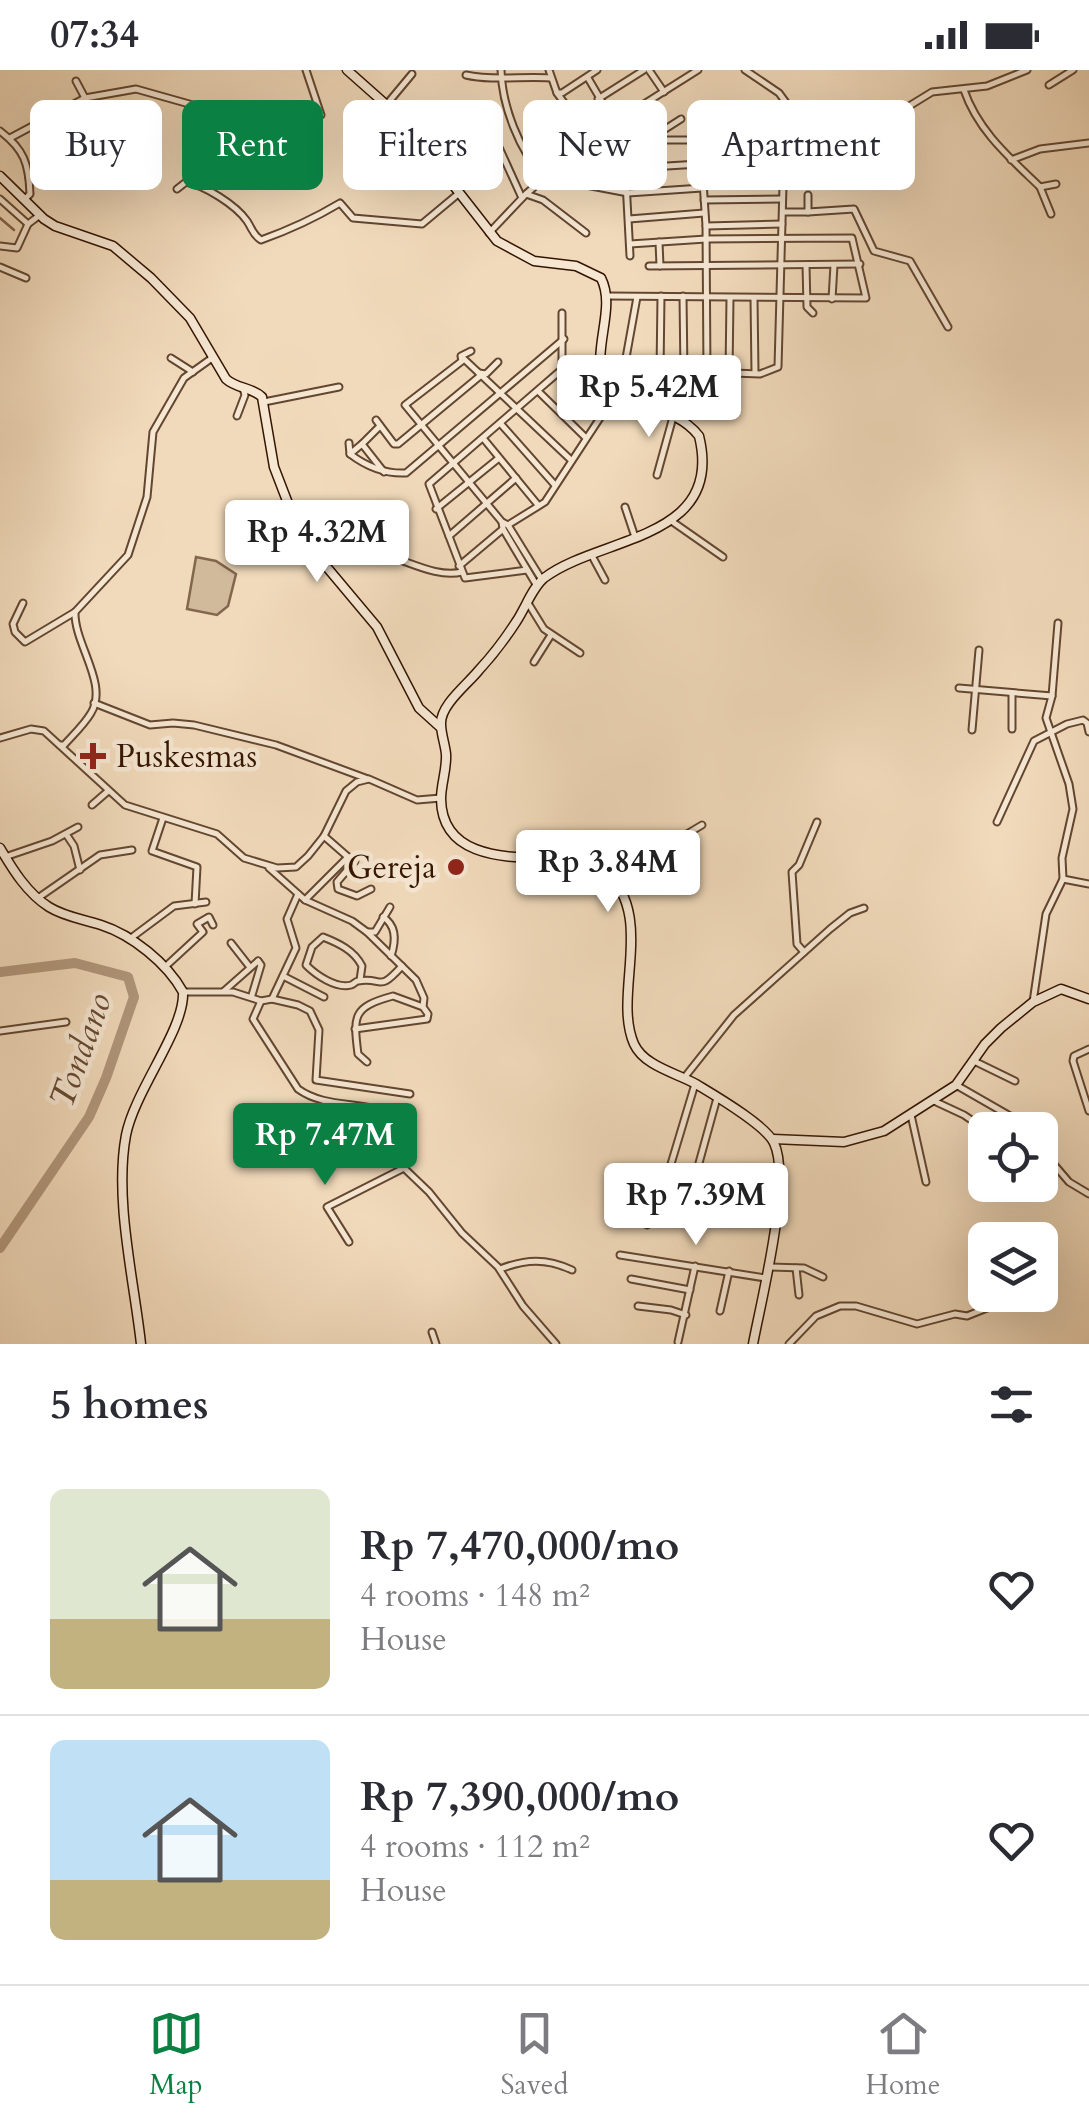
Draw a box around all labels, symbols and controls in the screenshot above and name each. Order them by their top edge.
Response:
text: 07:34 [50,9,139,61]
chip: Buy [30,100,162,190]
chip: Rent [182,100,323,190]
chip: Filters [343,100,503,190]
chip: New [523,100,667,190]
chip: Apartment [687,100,915,190]
pin: Rp 5.42M [546,355,752,440]
text: Rp 5.42M [579,365,719,409]
pin: Rp 4.32M [214,500,420,585]
text: Rp 4.32M [247,510,387,554]
place label: Puskesmas [116,735,257,779]
marker: Puskesmas [80,743,106,769]
pin: Rp 3.84M [505,830,711,915]
text: Rp 3.84M [538,840,678,884]
place label: Gereja [347,846,436,890]
marker: Gereja [445,856,467,878]
water label: Tondano [38,986,124,1114]
pin: Rp 7.47M [222,1103,428,1188]
map controls [968,1112,1058,1312]
button: locate [968,1112,1058,1202]
text: Rp 7.47M [255,1113,395,1157]
pin: Rp 7.39M [593,1163,799,1248]
text: Rp 7.39M [626,1173,766,1217]
button: layers [968,1222,1058,1312]
text: 5 homes [50,1376,208,1433]
icon: filters [984,1377,1039,1432]
text: Rp 7,470,000/mo [360,1517,679,1574]
icon: home [130,1529,250,1649]
icon: heart [984,1562,1039,1617]
text: 4 rooms · 148 m² [360,1574,590,1618]
text: House [360,1618,447,1662]
text: Rp 7,390,000/mo [360,1768,679,1825]
icon: home [130,1780,250,1900]
icon: heart [984,1813,1039,1868]
text: 4 rooms · 112 m² [360,1825,590,1869]
text: House [360,1869,447,1913]
tab: Map [149,2006,204,2104]
tab: Saved [501,2006,568,2104]
tab: Home [866,2006,940,2104]

